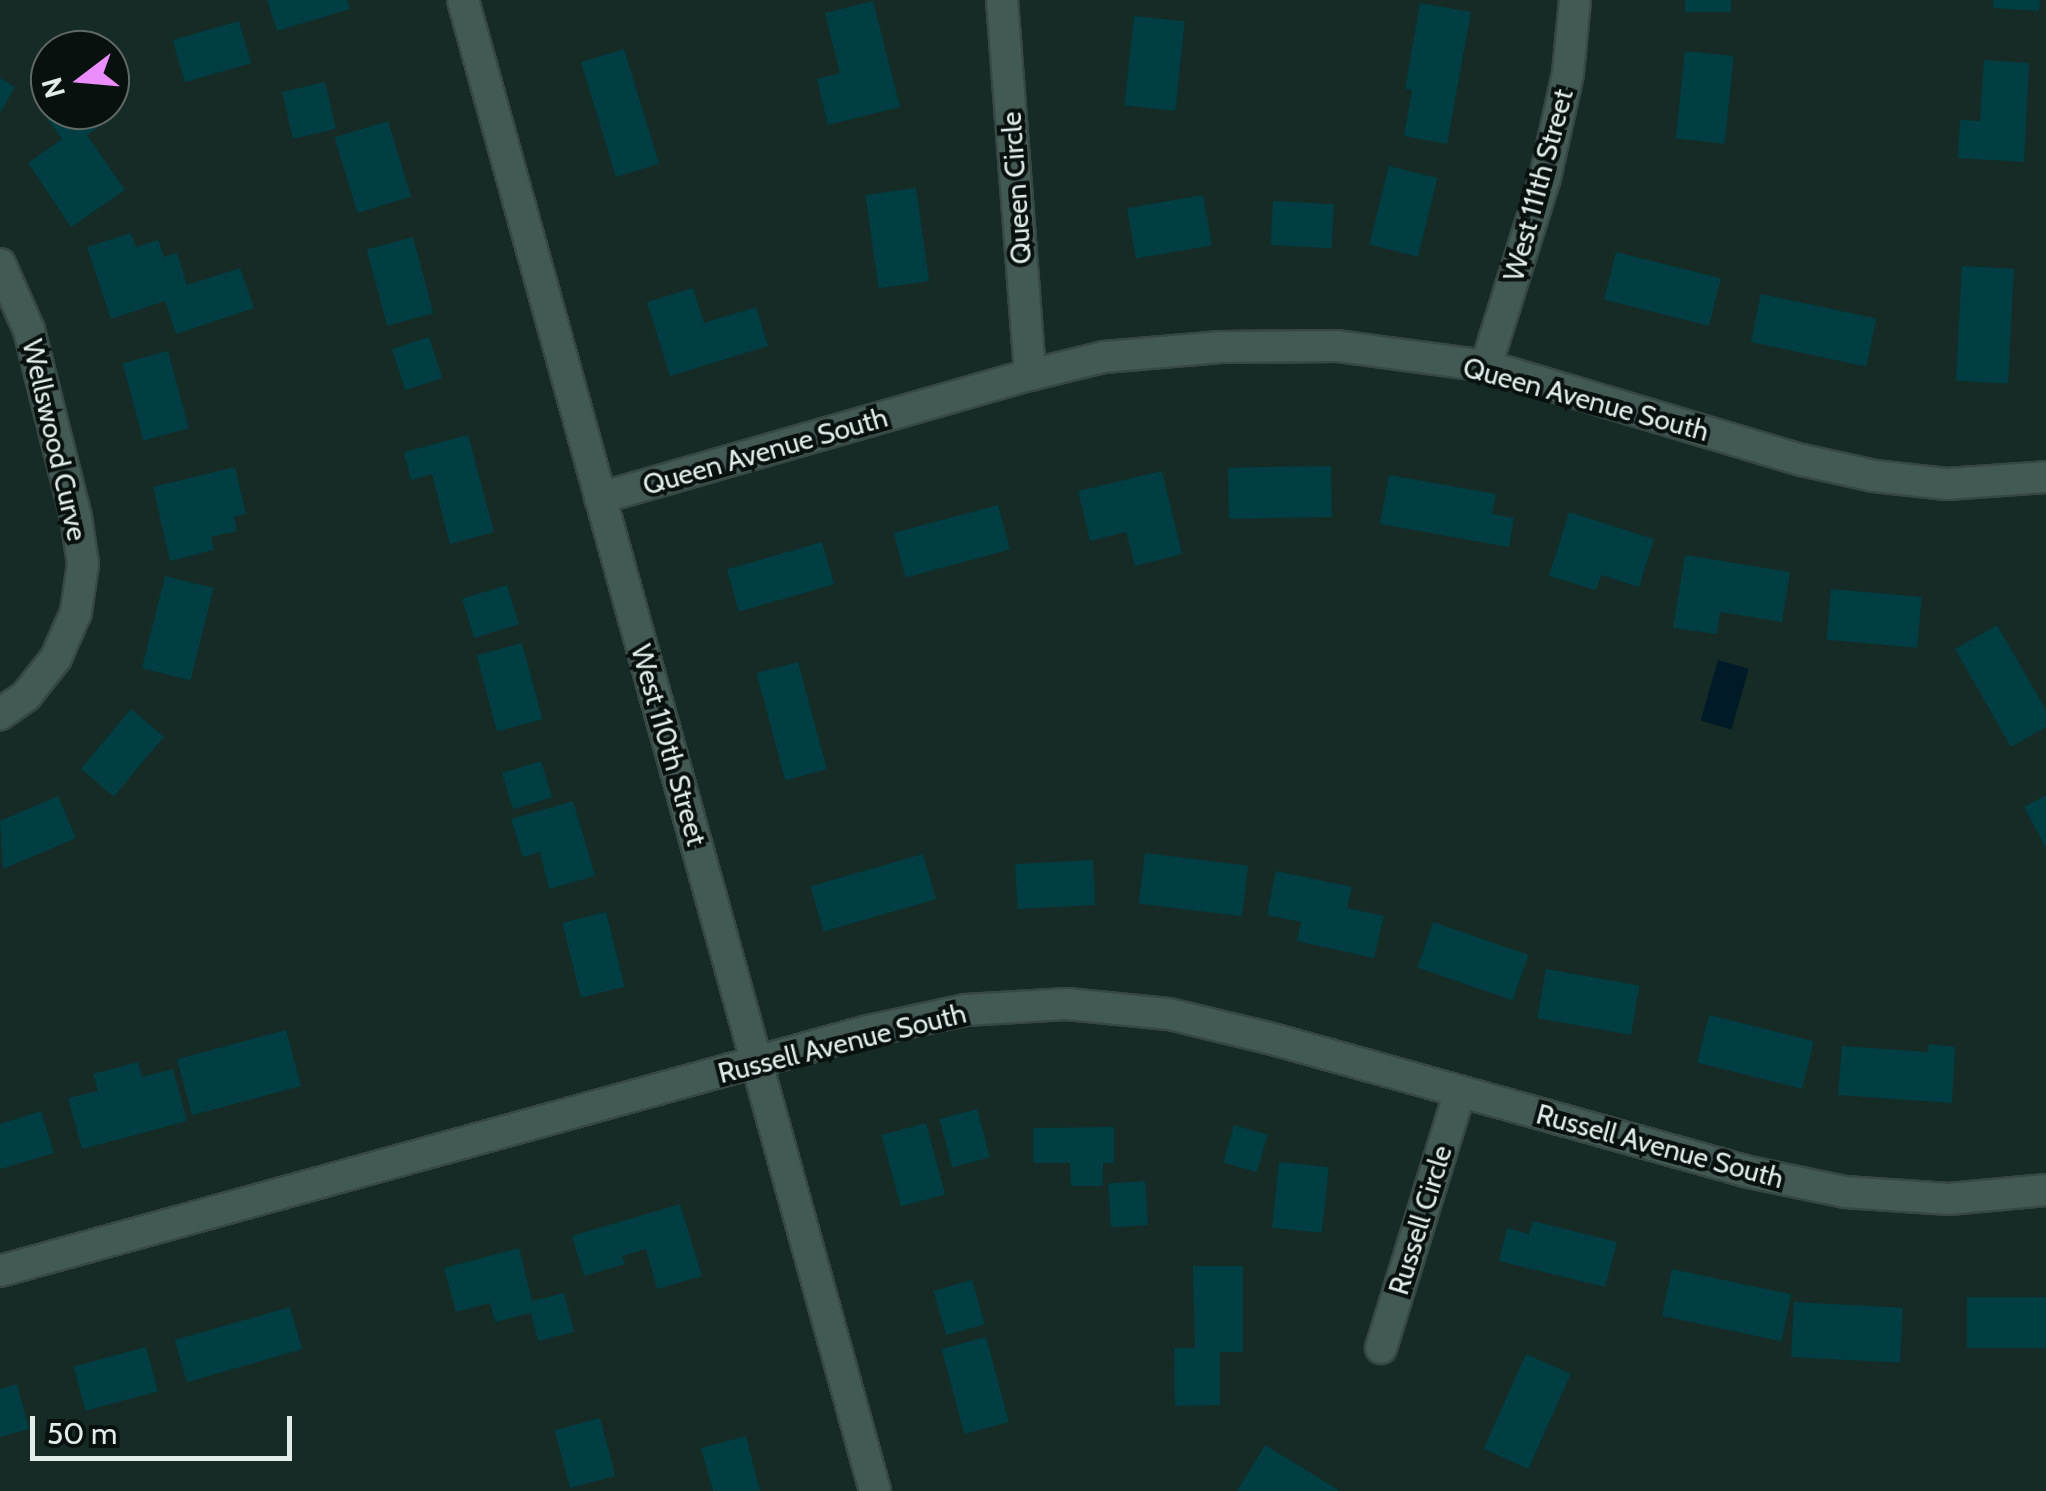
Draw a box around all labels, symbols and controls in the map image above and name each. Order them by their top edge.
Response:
north arrow [30,30,130,130]
text: N [34,74,72,102]
street label: West 111th Street [1496,85,1580,285]
street label: Queen Circle [994,111,1038,265]
street label: Wellswood Curve [16,336,94,544]
street label: Queen Avenue South [1460,350,1712,448]
street label: Queen Avenue South [639,400,891,502]
street label: West 110th Street [624,641,714,849]
street label: Russell Avenue South [715,996,969,1090]
street label: Russell Avenue South [1533,1097,1787,1195]
street label: Russell Circle [1381,1141,1459,1299]
scale bar [35,1396,298,1458]
text: 50 m [47,1415,117,1452]

